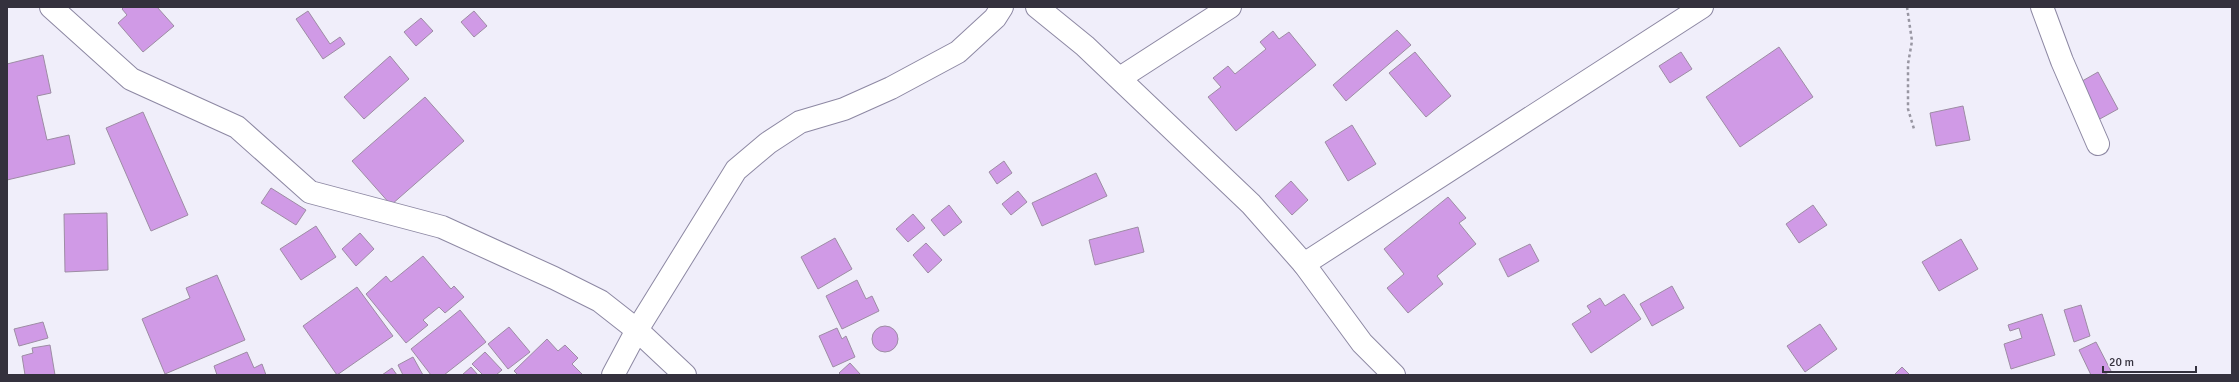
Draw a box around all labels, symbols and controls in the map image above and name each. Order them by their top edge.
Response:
scale bar [2103,348,2196,374]
text: 20 m [2109,355,2134,370]

